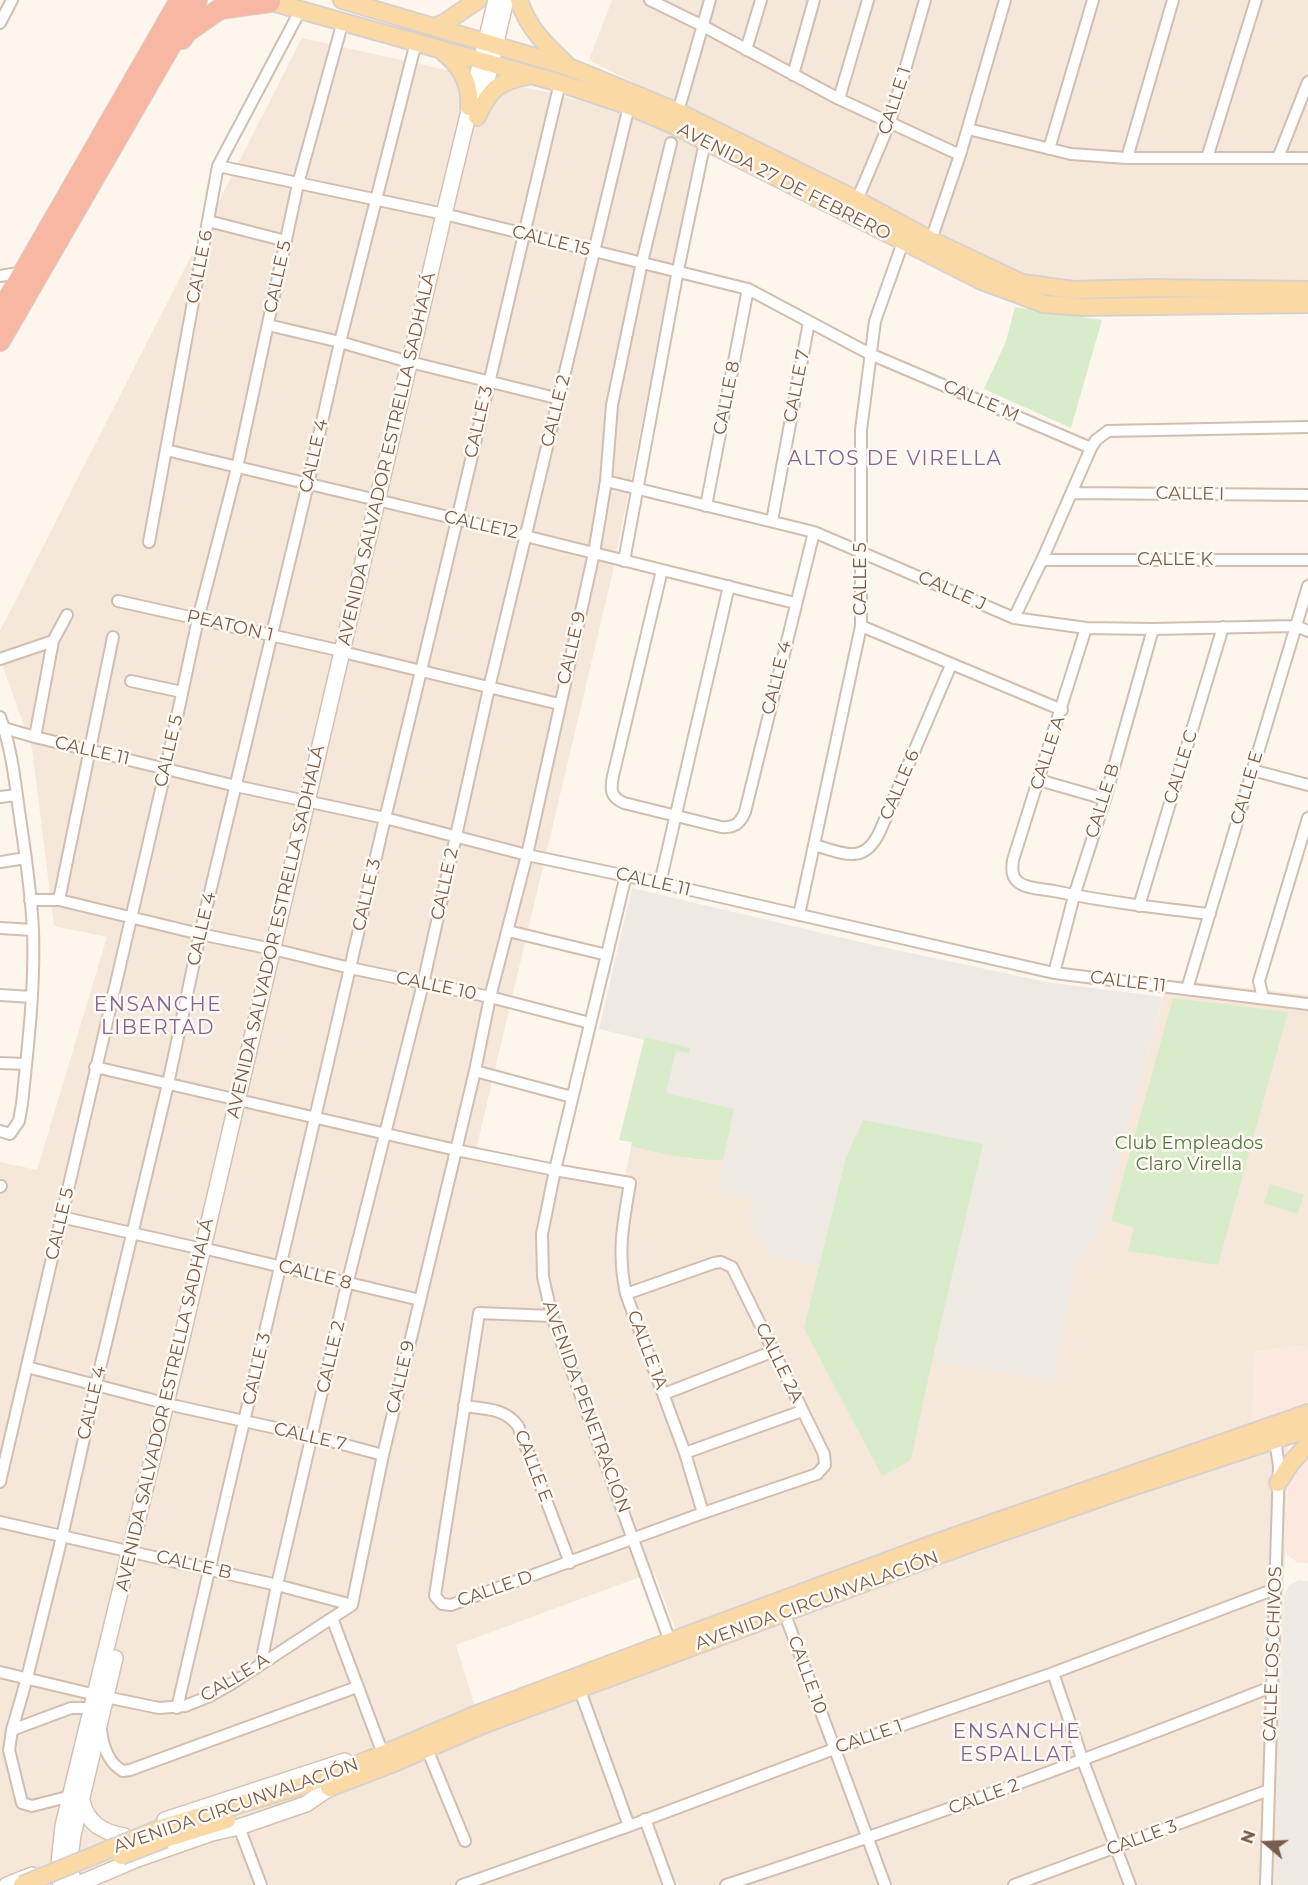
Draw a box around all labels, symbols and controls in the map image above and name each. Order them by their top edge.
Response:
street label: CALLE 1 [874,64,916,138]
street label: AVENIDA 27 DE FEBRERO [674,119,894,245]
street label: CALLE 15 [510,221,592,261]
street label: CALLE 6 [182,228,218,306]
street label: CALLE 5 [260,239,296,315]
street label: AVENIDA SALVADOR ESTRELLA SADHALÁ [333,270,441,648]
street label: CALLE 7 [779,348,815,424]
street label: CALLE 8 [709,359,745,437]
street label: CALLE 2 [537,373,575,449]
street label: CALLE M [940,375,1022,427]
street label: CALLE 3 [460,384,498,460]
street label: CALLE 4 [295,417,333,495]
district label: ALTOS DE VIRELLA [788,447,1002,471]
street label: CALLE I [1155,483,1225,505]
street label: CALLE12 [442,506,520,544]
street label: CALLE 5 [850,542,872,616]
street label: CALLE K [1137,549,1213,571]
street label: CALLE J [915,566,989,616]
street label: PEATON 1 [185,606,275,646]
street label: CALLE 9 [553,609,591,687]
street label: CALLE 4 [757,639,797,717]
street label: CALLE 5 [150,713,188,789]
street label: CALLE A [1026,713,1070,793]
street label: CALLE C [1160,727,1202,807]
street label: CALLE 11 [52,732,132,770]
street label: AVENIDA SALVADOR ESTRELLA SADHALÁ [222,743,330,1121]
street label: CALLE 6 [876,747,924,823]
street label: CALLE E [1226,749,1268,827]
street label: CALLE B [1081,761,1125,841]
street label: CALLE 2 [427,846,463,922]
street label: CALLE 3 [348,857,386,933]
street label: CALLE 11 [613,863,693,901]
street label: CALLE 4 [183,890,221,968]
street label: CALLE 10 [394,967,478,1005]
street label: CALLE 11 [1089,967,1167,997]
district label: ENSANCHE LIBERTAD [94,993,222,1040]
park label: Club Empleados Claro Virella [1115,1133,1263,1176]
street label: CALLE 5 [41,1186,79,1262]
street label: AVENIDA SALVADOR ESTRELLA SADHALÁ [111,1216,219,1594]
street label: CALLE 8 [276,1255,354,1295]
street label: AVENIDA PENETRACIÓN [537,1298,635,1516]
street label: CALLE 1A [622,1308,672,1392]
street label: CALLE 2 [312,1319,350,1395]
street label: CALLE 2A [750,1319,808,1407]
street label: CALLE 3 [238,1331,276,1407]
street label: CALLE 9 [382,1338,420,1416]
street label: CALLE 4 [73,1364,111,1442]
street label: CALLE 7 [272,1418,348,1456]
street label: CALLE E [509,1427,557,1505]
street label: CALLE B [154,1546,234,1584]
street label: AVENIDA CIRCUNVALACIÓN [692,1547,942,1655]
street label: CALLE D [455,1566,535,1612]
street label: CALLE LOS CHIVOS [1259,1566,1287,1742]
street label: CALLE 10 [783,1633,831,1717]
street label: CALLE A [197,1649,273,1707]
street label: CALLE 1 [832,1715,906,1759]
district label: ENSANCHE ESPALLAT [953,1720,1081,1767]
street label: AVENIDA CIRCUNVALACIÓN [111,1754,361,1858]
street label: CALLE 2 [946,1774,1022,1820]
north arrow [1236,1813,1296,1873]
street label: CALLE 3 [1104,1815,1180,1861]
text: N [1237,1828,1260,1846]

